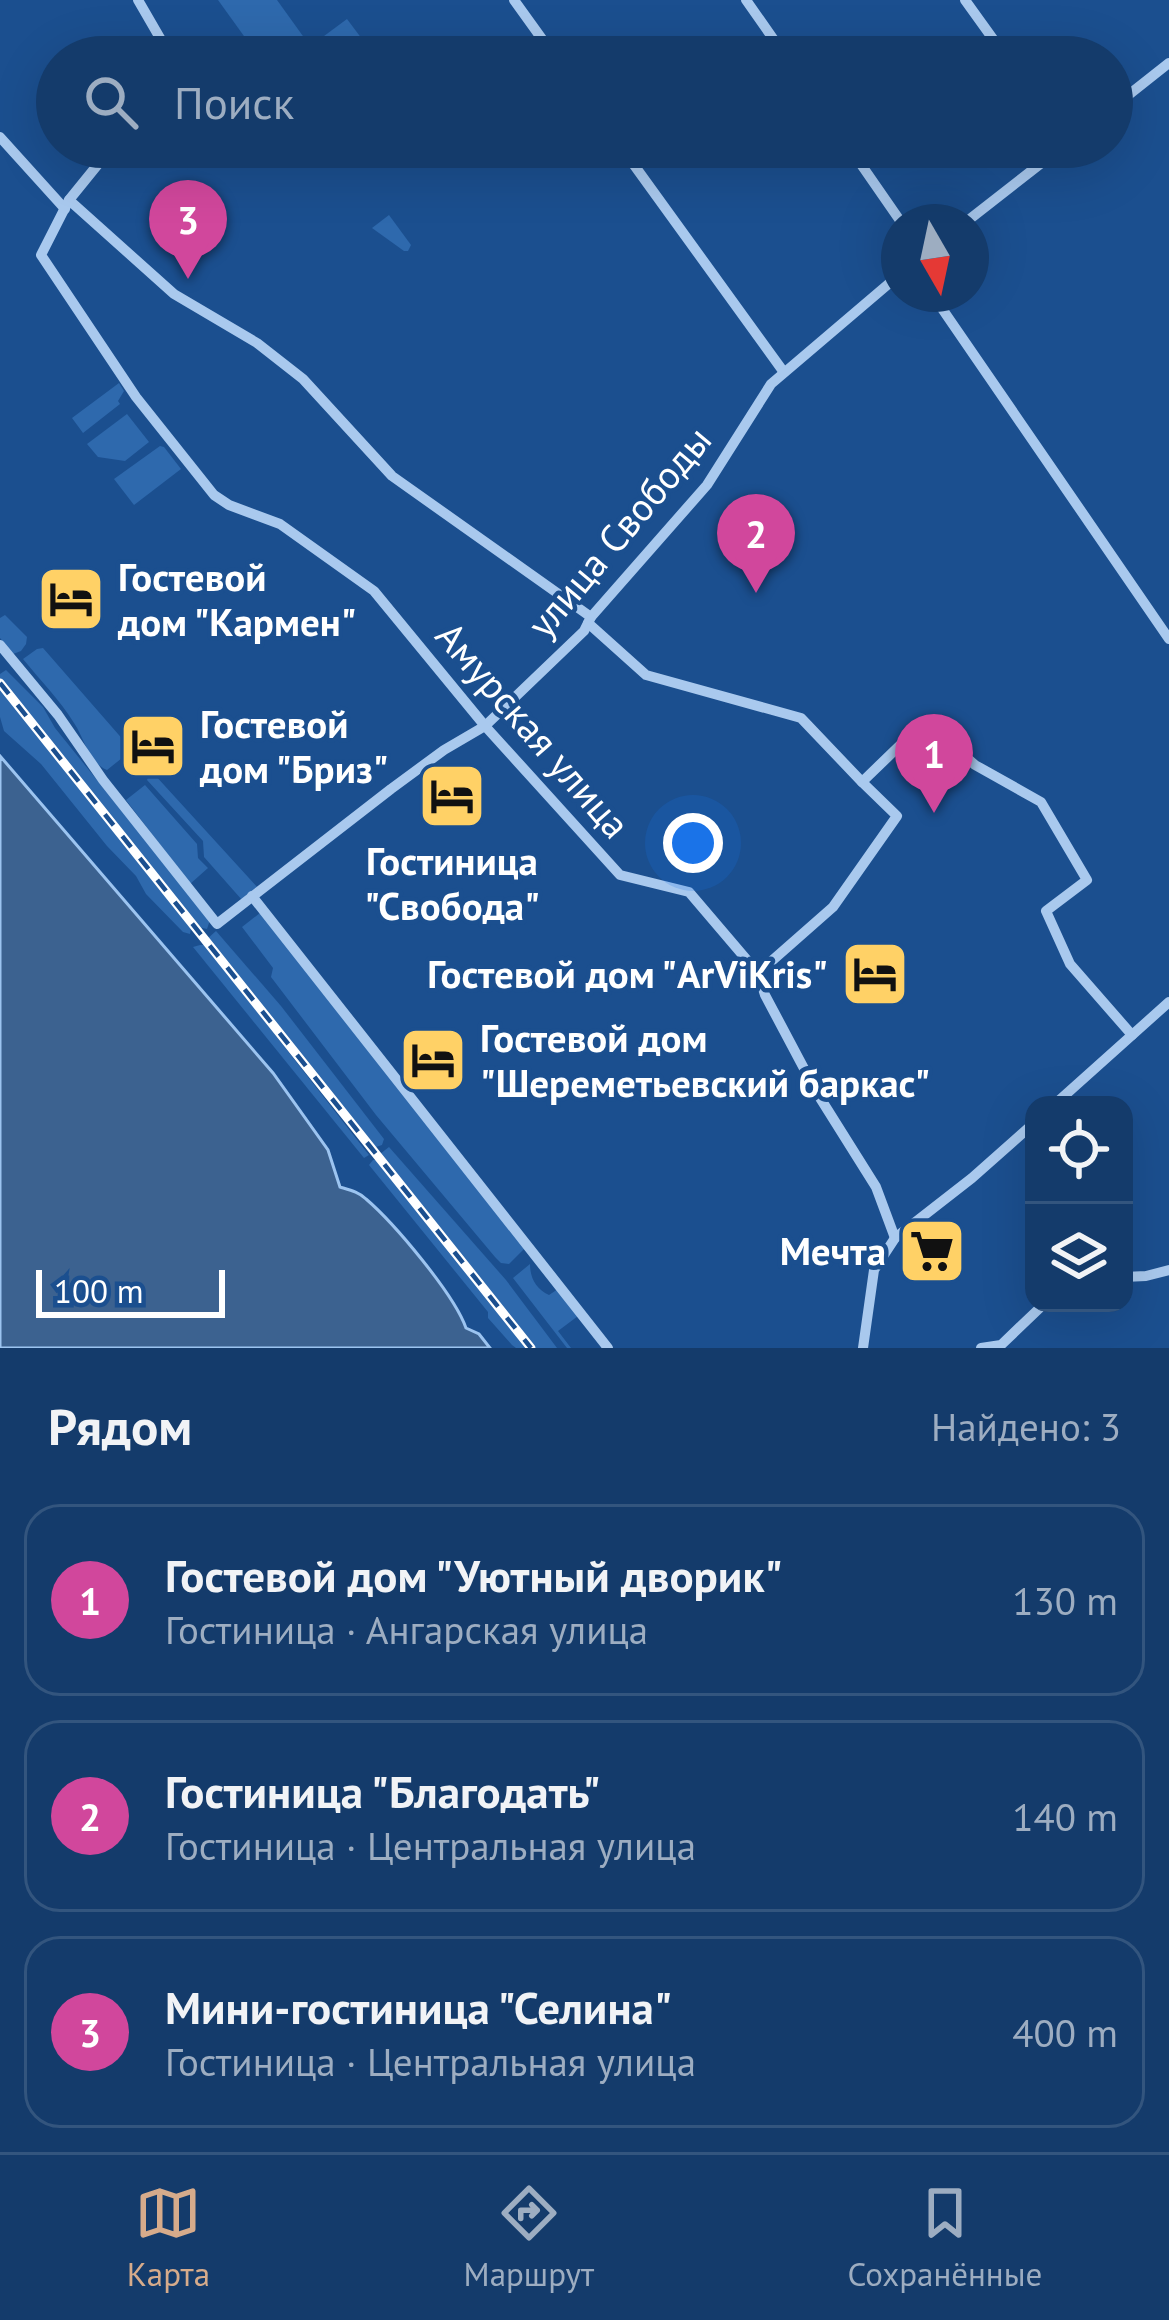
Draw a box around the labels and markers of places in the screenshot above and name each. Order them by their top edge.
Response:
pin: 3 [149,180,227,279]
pin: 2 [717,494,795,593]
place label: Гостевой дом "Кармен" [117,551,356,647]
hotel icon: Гостевой дом "Кармен" [36,564,106,634]
place label: Гостевой дом "Бриз" [199,698,388,794]
hotel icon: Гостевой дом "Бриз" [118,711,188,781]
pin: 1 [895,714,973,813]
hotel icon: Гостиница "Свобода" [417,761,487,831]
place label: Гостиница "Свобода" [364,835,540,931]
hotel icon: Гостевой дом "ArViKris" [840,939,910,1009]
place label: Гостевой дом "ArViKris" [427,948,828,999]
place label: Гостевой дом "Шереметьевский баркас" [480,1012,930,1108]
hotel icon: Гостевой дом "Шереметьевский баркас" [398,1025,468,1095]
supermarket icon: Мечта [897,1216,967,1286]
place label: Мечта [780,1225,886,1276]

